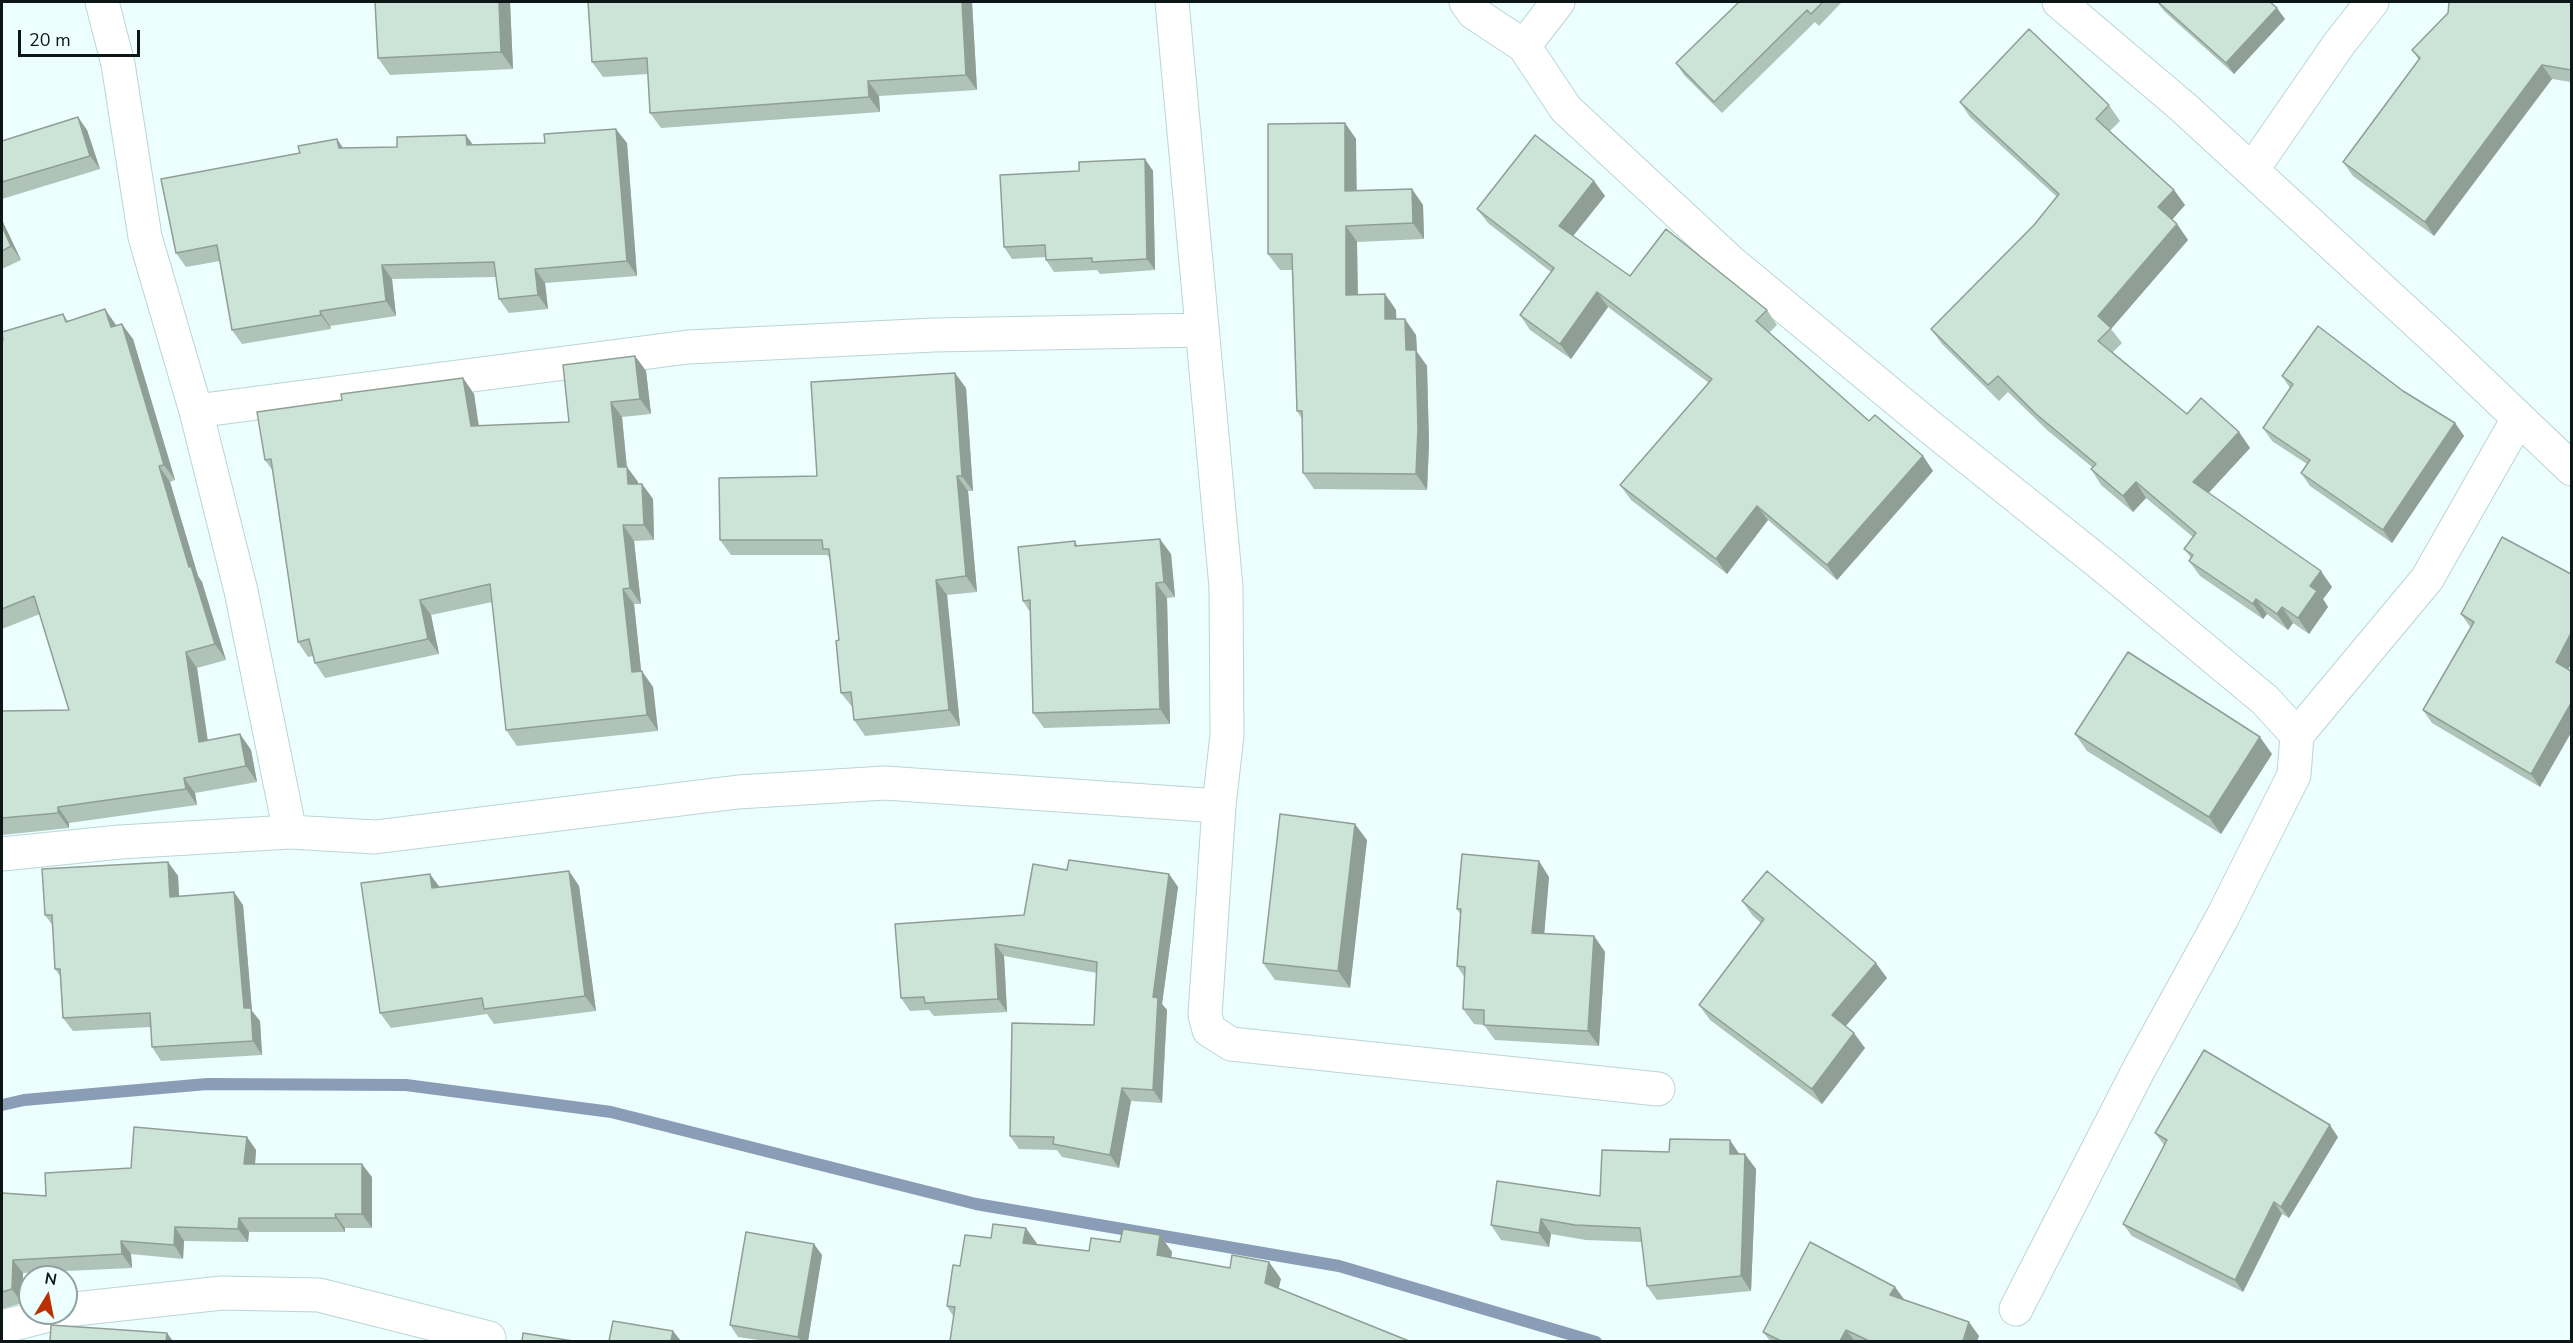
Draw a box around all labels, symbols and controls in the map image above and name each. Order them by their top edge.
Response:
scale bar [21,18,142,56]
text: 20 m [29,28,71,52]
north arrow [18,1265,78,1325]
text: N [43,1267,59,1291]

